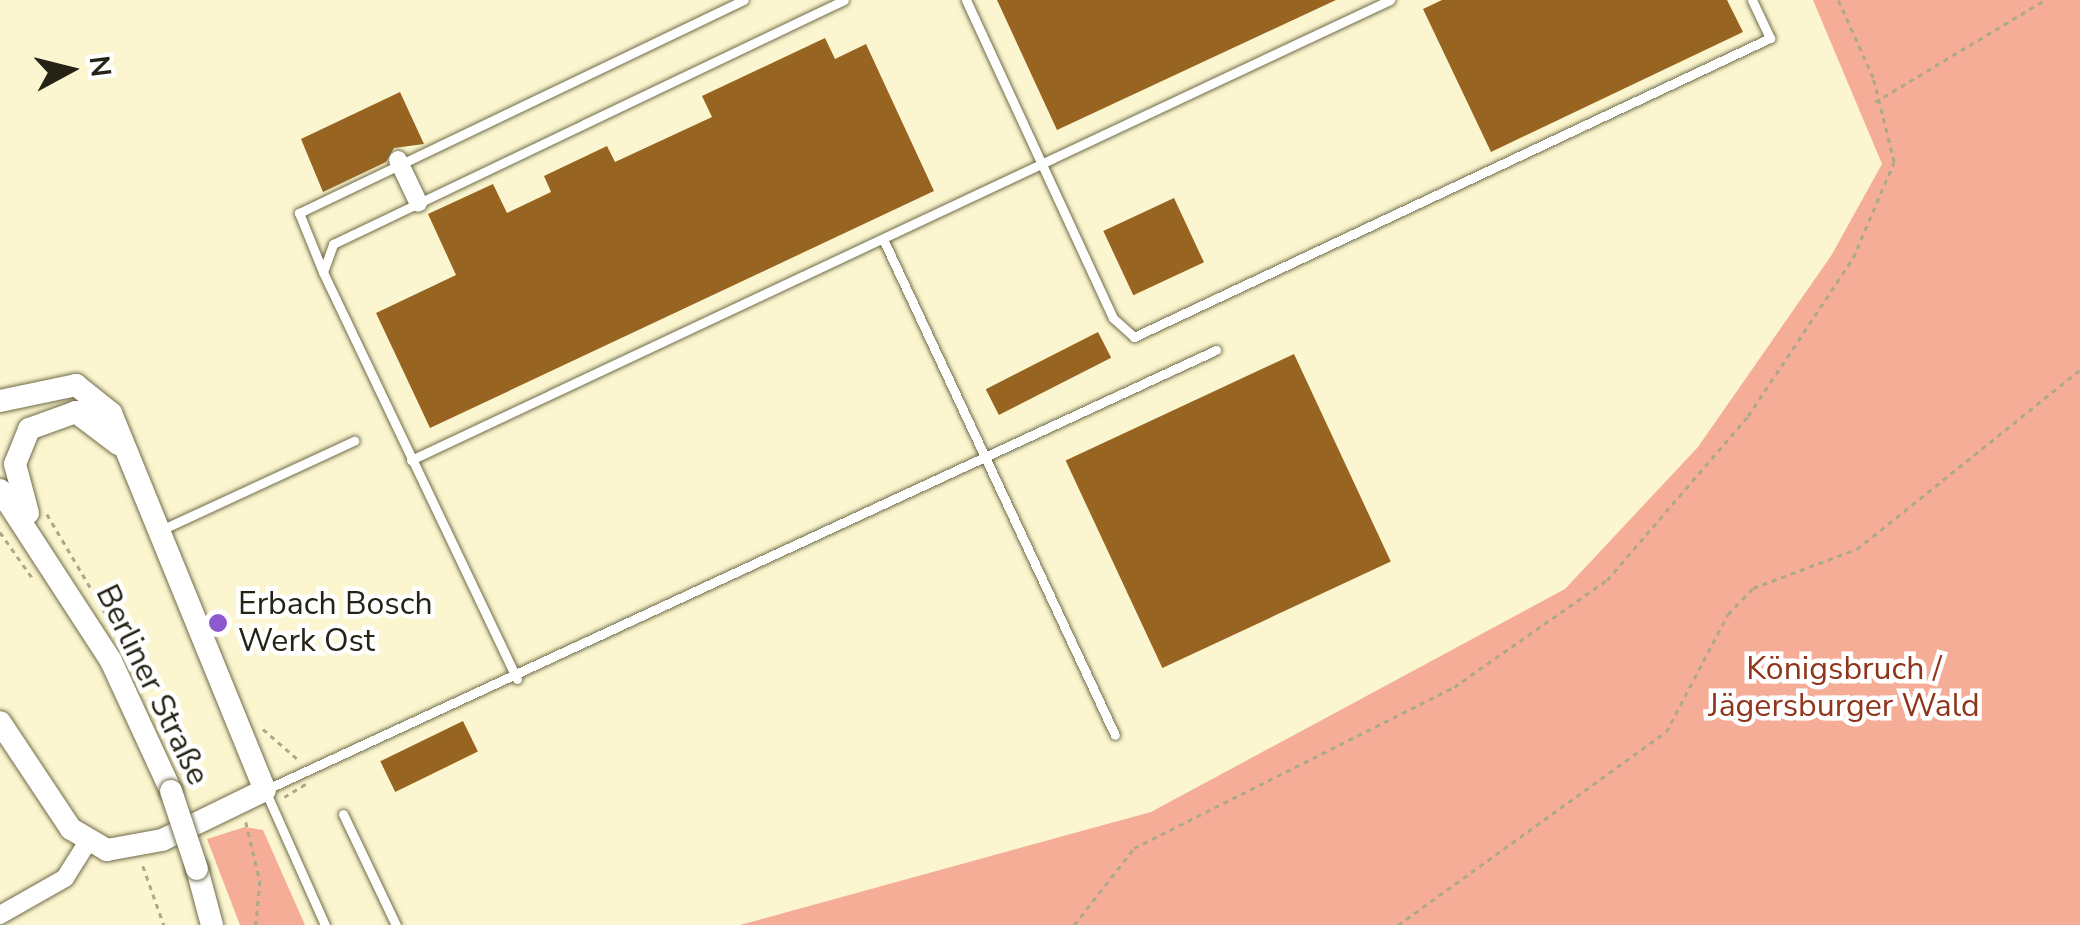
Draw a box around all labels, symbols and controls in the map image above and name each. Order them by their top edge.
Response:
north arrow [20,20,120,120]
text: N [80,54,120,79]
street label: Berliner Straße [87,579,217,791]
place label: Erbach Bosch Werk Ost [238,586,433,661]
marker: Erbach Bosch Werk Ost [207,612,229,634]
park label: Königsbruch / Jägersburger Wald [1708,651,1980,726]

